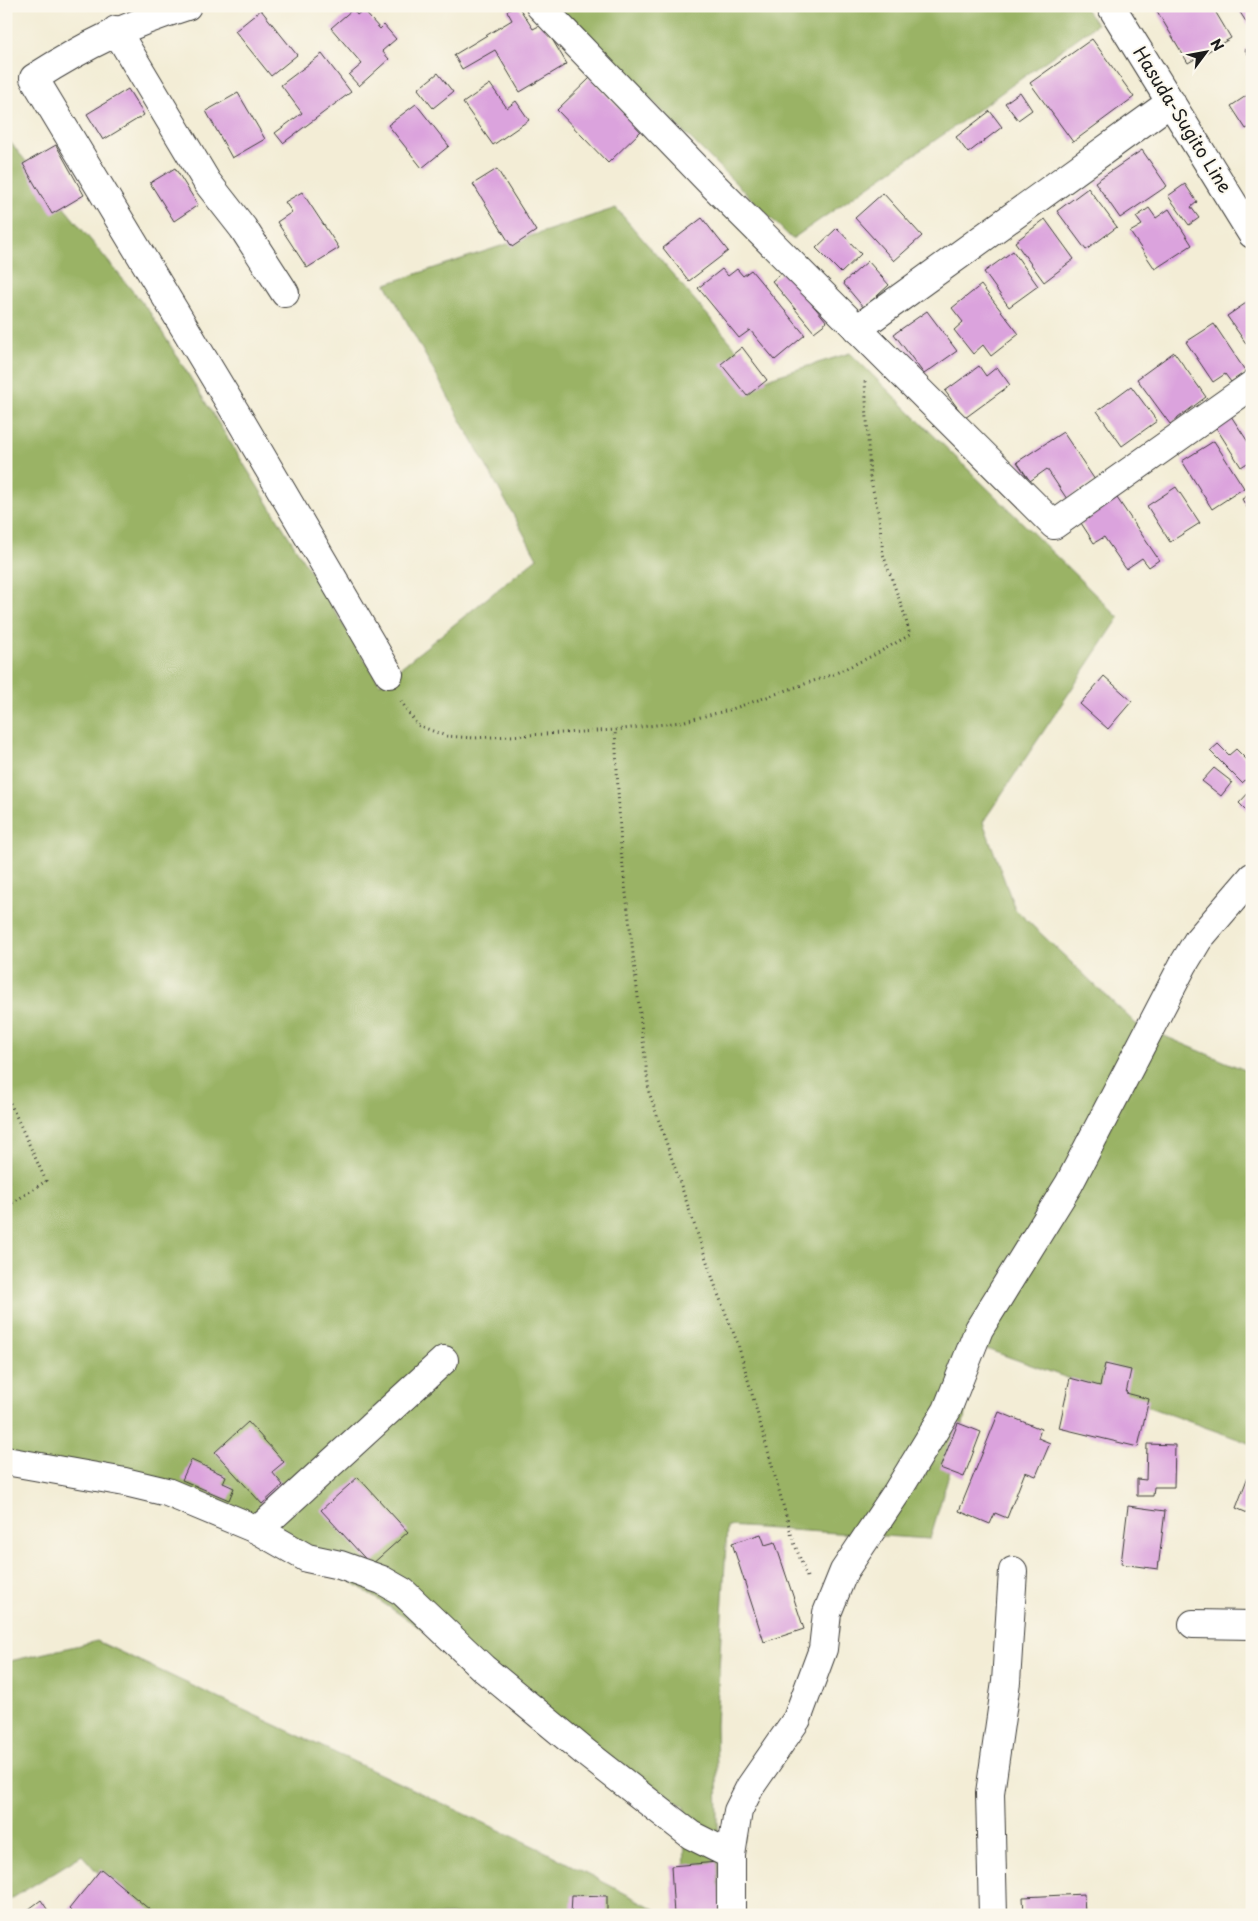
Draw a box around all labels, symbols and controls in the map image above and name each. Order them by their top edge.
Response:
north arrow [1180,28,1230,78]
text: N [1206,35,1229,55]
street label: Hasuda-Sugito Line [1127,41,1239,198]

